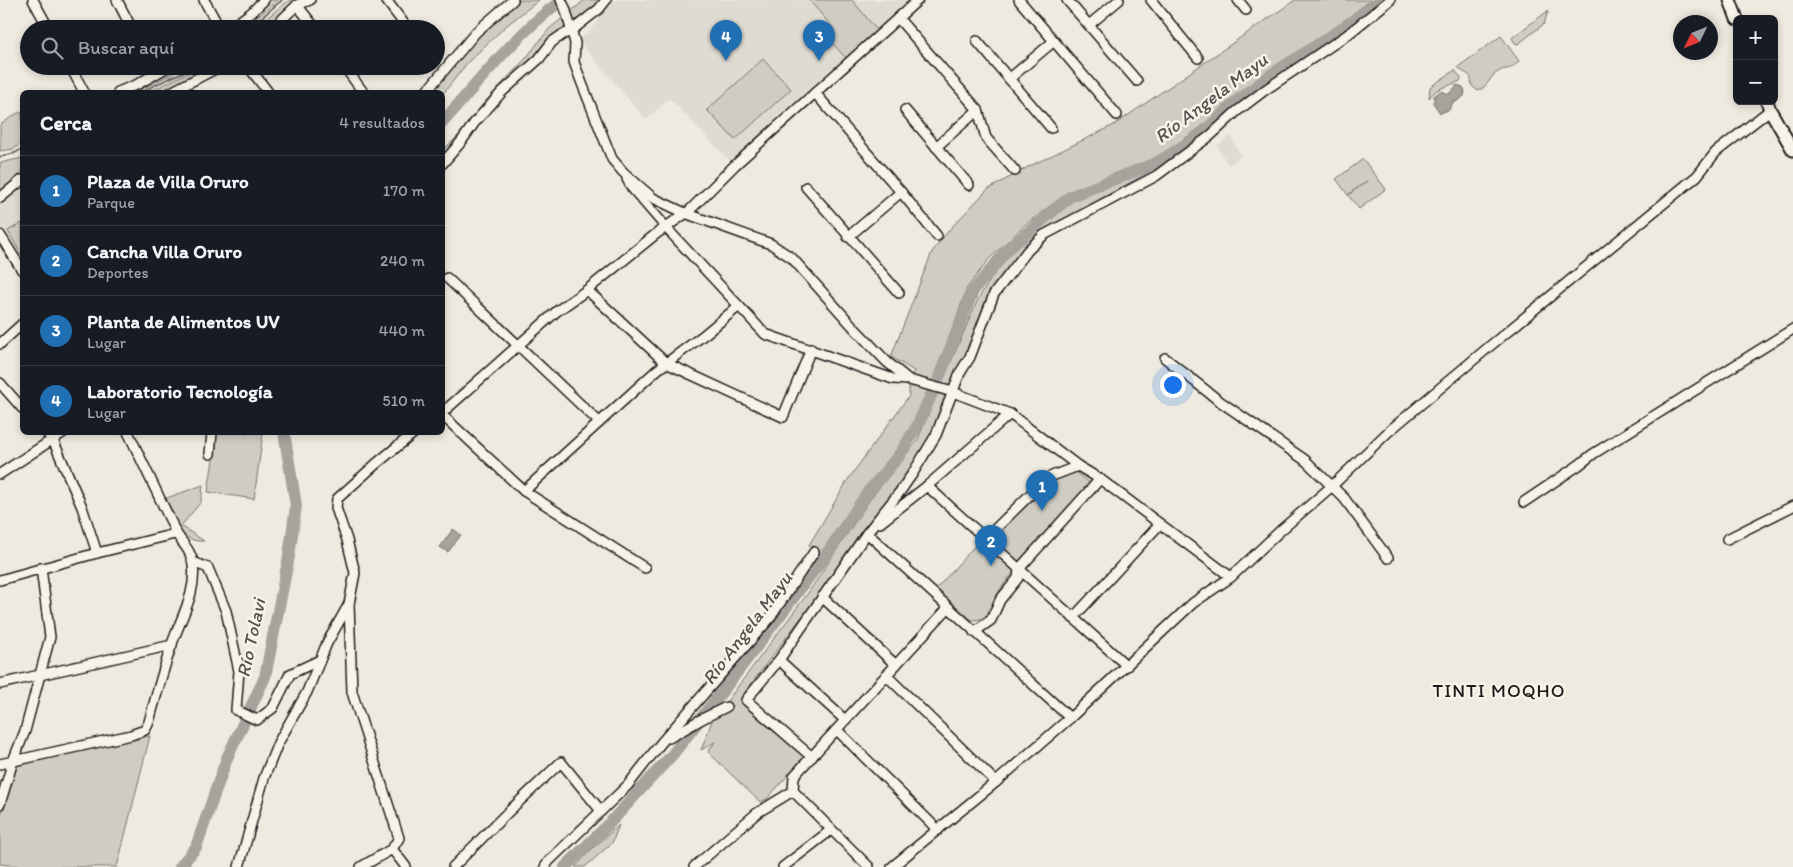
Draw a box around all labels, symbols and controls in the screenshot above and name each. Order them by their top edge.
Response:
north arrow [1673,15,1718,60]
map controls [1733,15,1778,105]
button: + [1733,15,1778,60]
search box [20,20,445,75]
pin: 4 [710,20,742,61]
pin: 3 [803,20,835,61]
icon: search [38,34,66,62]
text: Buscar aquí [78,36,174,59]
water label: Río Angela Mayu [1150,48,1272,148]
button: − [1733,60,1778,105]
text: Cerca [40,110,92,135]
text: 4 resultados [339,113,425,132]
text: Plaza de Villa Oruro [87,170,249,193]
text: 1 [52,181,60,200]
text: 170 m [383,181,425,200]
text: Parque [87,193,135,212]
text: Cancha Villa Oruro [87,240,242,263]
text: 2 [52,251,60,270]
text: 240 m [380,251,425,270]
text: Deportes [87,263,149,282]
text: Planta de Alimentos UV [87,310,279,333]
text: 3 [52,321,60,340]
text: 440 m [379,321,425,340]
text: Lugar [87,333,126,352]
your location [1160,372,1186,398]
text: Laboratorio Tecnología [87,380,273,403]
text: 4 [51,391,61,410]
text: 510 m [382,391,425,410]
text: Lugar [87,403,126,422]
pin: 1 [1026,470,1058,511]
pin: 2 [975,525,1007,566]
water label: Río Angela Mayu [697,567,797,689]
water label: Río Tolavi [231,595,271,679]
district label: TINTI MOQHO [1433,679,1566,702]

